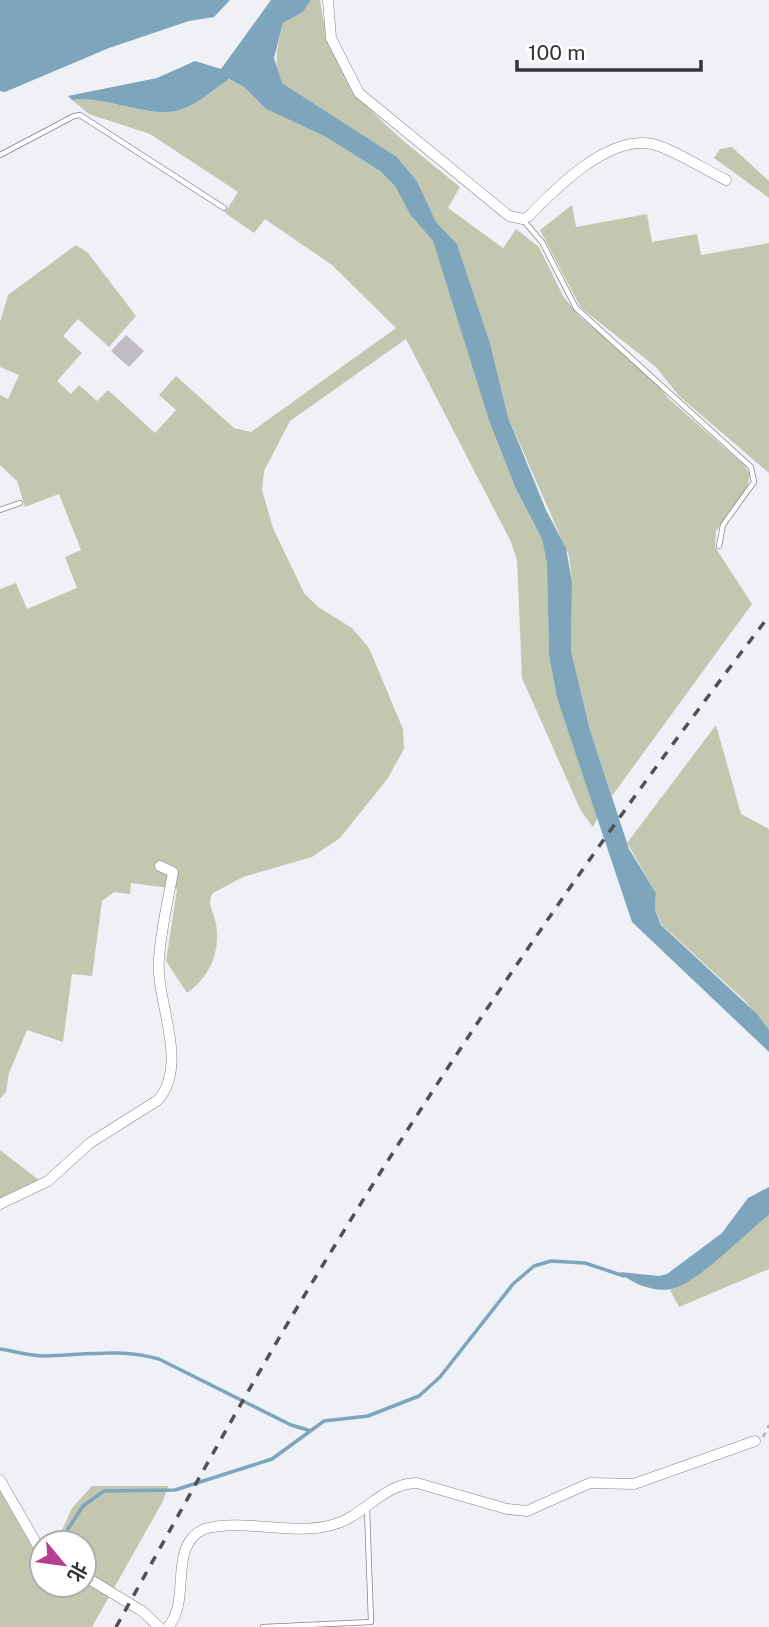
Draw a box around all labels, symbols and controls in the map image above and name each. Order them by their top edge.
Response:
scale bar [517,28,701,72]
text: 100 m [528,40,585,65]
north arrow [28,1529,98,1599]
text: 北 [64,1559,92,1586]

